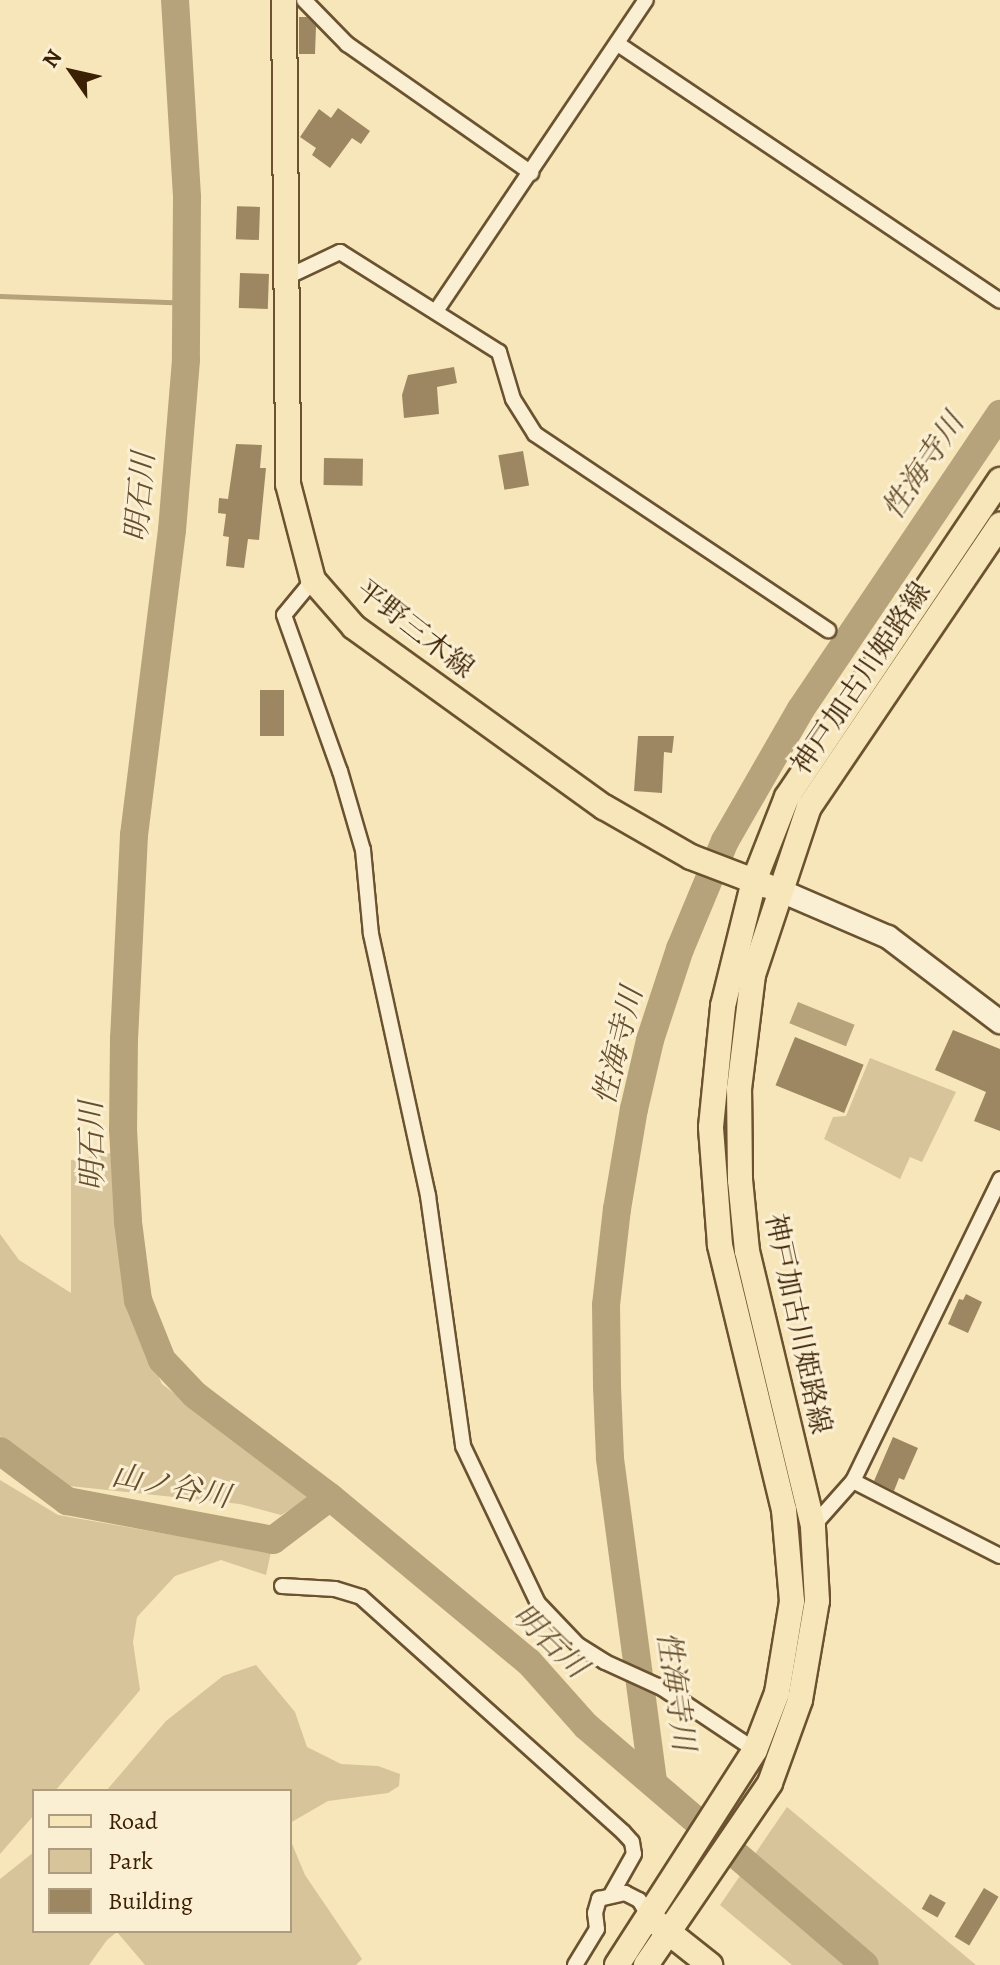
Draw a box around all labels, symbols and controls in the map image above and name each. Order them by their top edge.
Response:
north arrow [32,32,112,112]
text: N [35,44,69,74]
water label: 性海寺川 [875,406,971,526]
water label: 明石川 [118,451,162,543]
street label: 平野三木線 [349,573,481,685]
street label: 神戸加古川姫路線 [784,576,938,780]
water label: 性海寺川 [586,983,650,1109]
water label: 明石川 [73,1101,111,1191]
street label: 神戸加古川姫路線 [758,1211,838,1437]
water label: 山ノ谷川 [109,1457,233,1515]
water label: 明石川 [505,1597,595,1685]
water label: 性海寺川 [650,1629,702,1753]
legend [32,1789,292,1933]
text: Road [108,1805,158,1837]
text: Park [108,1845,153,1877]
text: Building [108,1885,193,1917]

